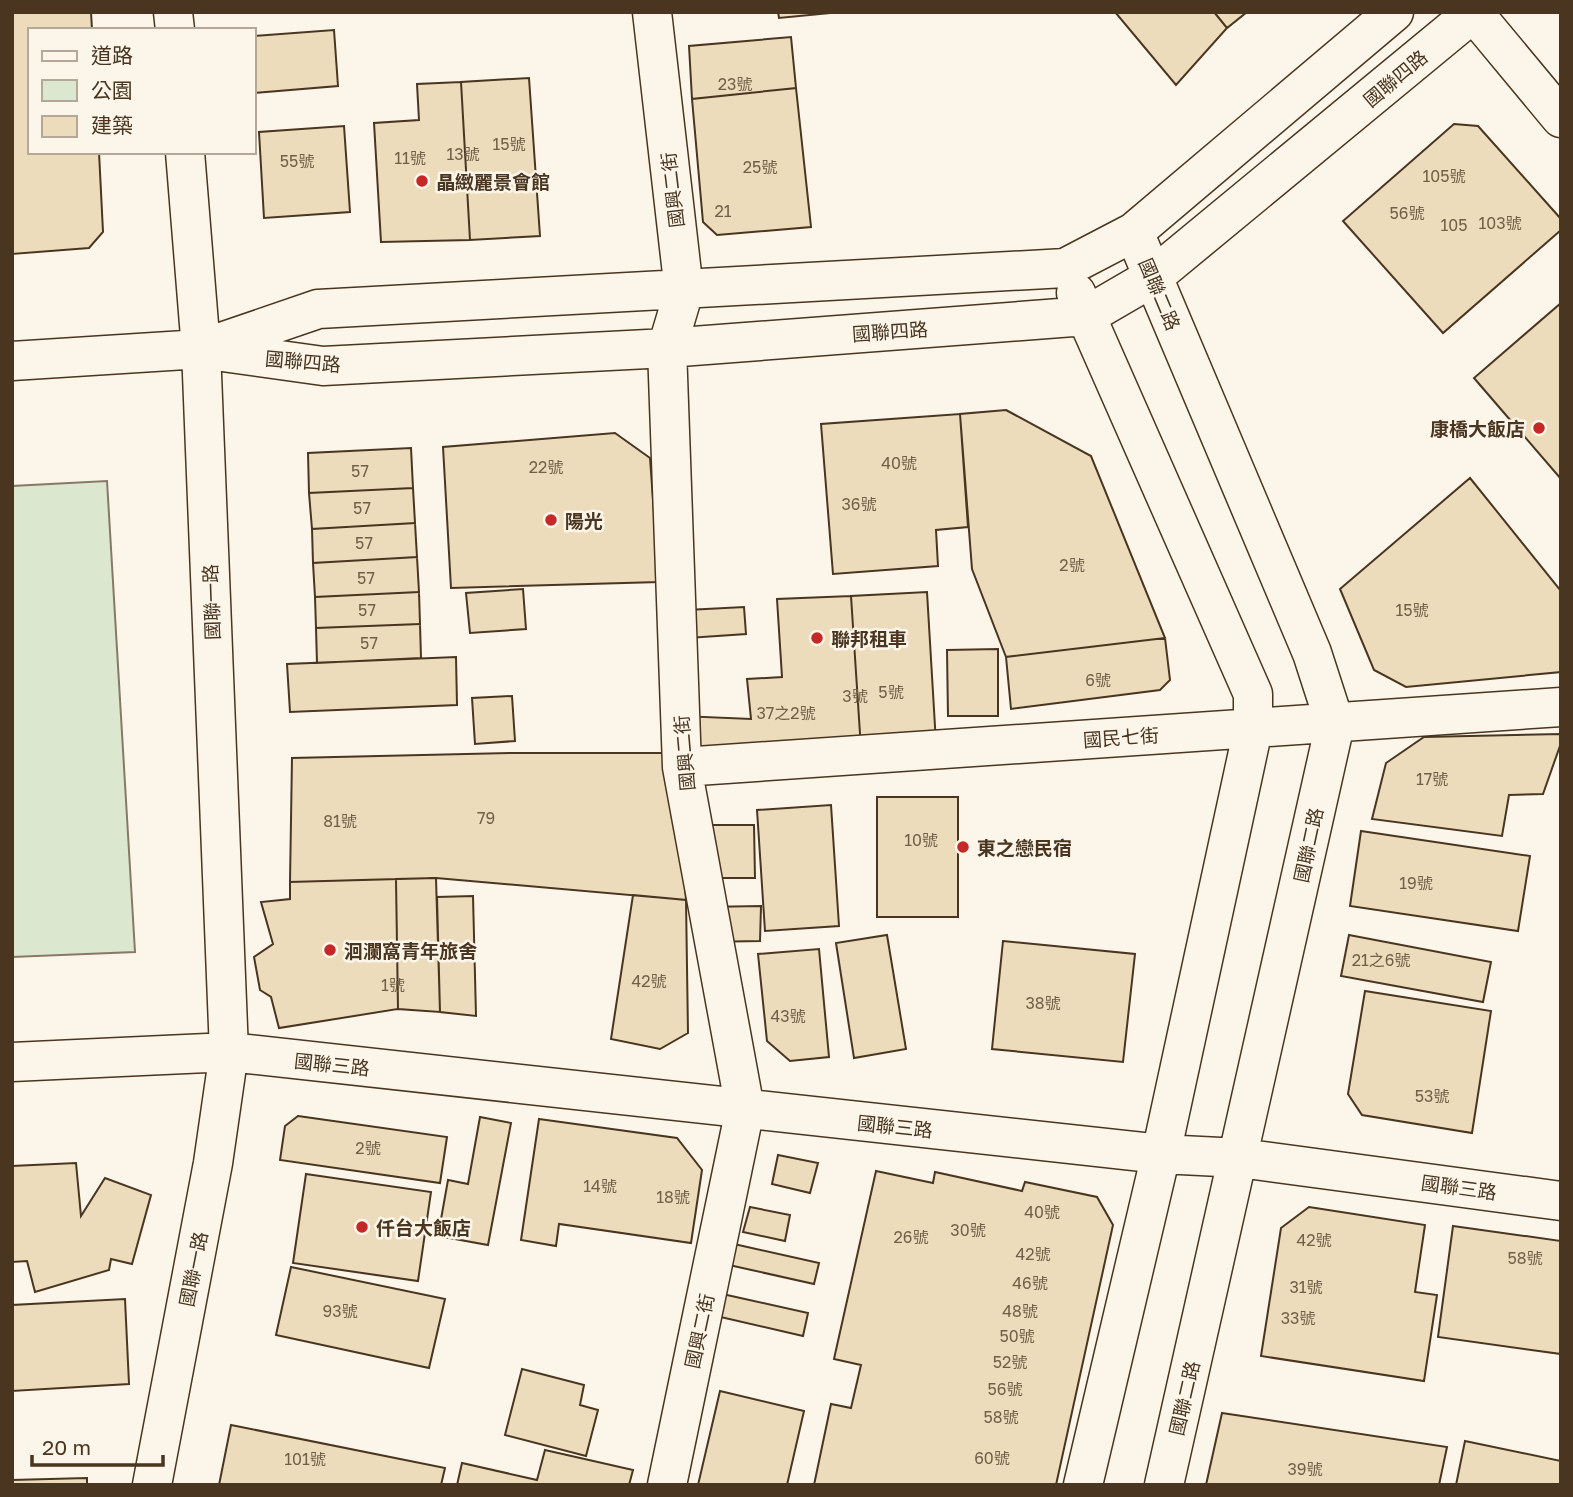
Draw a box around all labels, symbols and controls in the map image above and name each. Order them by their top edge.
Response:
legend [28,28,256,154]
text: 道路 [91,42,133,68]
street label: 國聯四路 [1358,45,1432,111]
house number: 23號 [718,74,752,94]
text: 公園 [91,77,133,103]
text: 建築 [91,112,133,138]
house number: 15號 [492,134,526,154]
house number: 13號 [446,144,480,164]
house number: 11號 [394,148,426,168]
house number: 55號 [280,151,314,171]
street label: 國興二街 [656,151,688,229]
house number: 25號 [743,157,777,177]
house number: 105號 [1423,166,1465,186]
place label: 晶緻麗景會館 [436,170,550,193]
marker: 晶緻麗景會館 [414,173,430,189]
house number: 21 [714,201,732,221]
house number: 56號 [1390,203,1424,223]
house number: 103號 [1478,213,1522,233]
house number: 105 [1441,215,1467,235]
street label: 國聯二路 [1135,255,1185,333]
street label: 國聯四路 [851,317,929,345]
street label: 國聯四路 [264,346,342,376]
place label: 康橋大飯店 [1430,417,1525,440]
marker: 康橋大飯店 [1531,420,1547,436]
house number: 40號 [881,453,917,473]
house number: 22號 [529,457,563,477]
house number: 57 [351,461,369,481]
house number: 36號 [841,494,877,514]
house number: 57 [353,498,371,518]
place label: 陽光 [565,509,603,532]
marker: 陽光 [543,512,559,528]
house number: 57 [355,533,373,553]
house number: 2號 [1059,555,1085,575]
street label: 國聯一路 [198,564,224,640]
house number: 57 [357,568,375,588]
house number: 57 [358,600,376,620]
house number: 15號 [1395,600,1429,620]
place label: 聯邦租車 [831,627,907,650]
marker: 聯邦租車 [809,630,825,646]
house number: 57 [360,633,378,653]
house number: 6號 [1085,670,1111,690]
house number: 5號 [878,682,904,702]
house number: 3號 [842,686,868,706]
house number: 37之2號 [756,703,816,723]
street label: 國興二街 [669,714,699,792]
street label: 國民七街 [1082,723,1160,751]
house number: 17號 [1416,769,1448,789]
street label: 國聯二路 [1289,805,1327,885]
house number: 79 [477,808,495,828]
house number: 81號 [323,811,357,831]
house number: 10號 [904,830,938,850]
place label: 東之戀民宿 [977,836,1072,859]
marker: 東之戀民宿 [955,839,971,855]
house number: 19號 [1399,873,1433,893]
place label: 洄瀾窩青年旅舍 [344,939,477,962]
marker: 洄瀾窩青年旅舍 [322,942,338,958]
house number: 21之6號 [1352,950,1410,970]
house number: 42號 [631,971,667,991]
house number: 1號 [381,975,405,995]
house number: 38號 [1025,993,1061,1013]
house number: 43號 [770,1006,806,1026]
street label: 國聯三路 [293,1049,371,1079]
house number: 53號 [1415,1086,1449,1106]
street label: 國聯三路 [856,1111,934,1141]
house number: 2號 [355,1138,381,1158]
street label: 國聯三路 [1420,1170,1498,1204]
house number: 14號 [583,1176,617,1196]
house number: 18號 [656,1187,690,1207]
house number: 40號 [1024,1202,1060,1222]
place label: 仟台大飯店 [376,1216,471,1239]
marker: 仟台大飯店 [354,1219,370,1235]
house number: 30號 [950,1220,986,1240]
house number: 26號 [894,1227,928,1247]
street label: 國聯一路 [174,1229,212,1309]
house number: 42號 [1296,1230,1332,1250]
house number: 42號 [1015,1244,1051,1264]
house number: 58號 [1507,1248,1543,1268]
house number: 46號 [1012,1273,1048,1293]
house number: 31號 [1289,1277,1323,1297]
street label: 國興二街 [680,1291,718,1371]
house number: 93號 [322,1301,358,1321]
house number: 48號 [1002,1301,1038,1321]
house number: 33號 [1281,1308,1315,1328]
house number: 50號 [999,1326,1035,1346]
house number: 52號 [993,1352,1027,1372]
street label: 國聯二路 [1164,1358,1204,1438]
house number: 56號 [988,1379,1022,1399]
house number: 58號 [983,1407,1019,1427]
scale bar [32,1424,163,1468]
text: 20 m [42,1434,91,1460]
house number: 60號 [974,1448,1010,1468]
house number: 101號 [284,1449,326,1469]
house number: 39號 [1287,1459,1323,1479]

